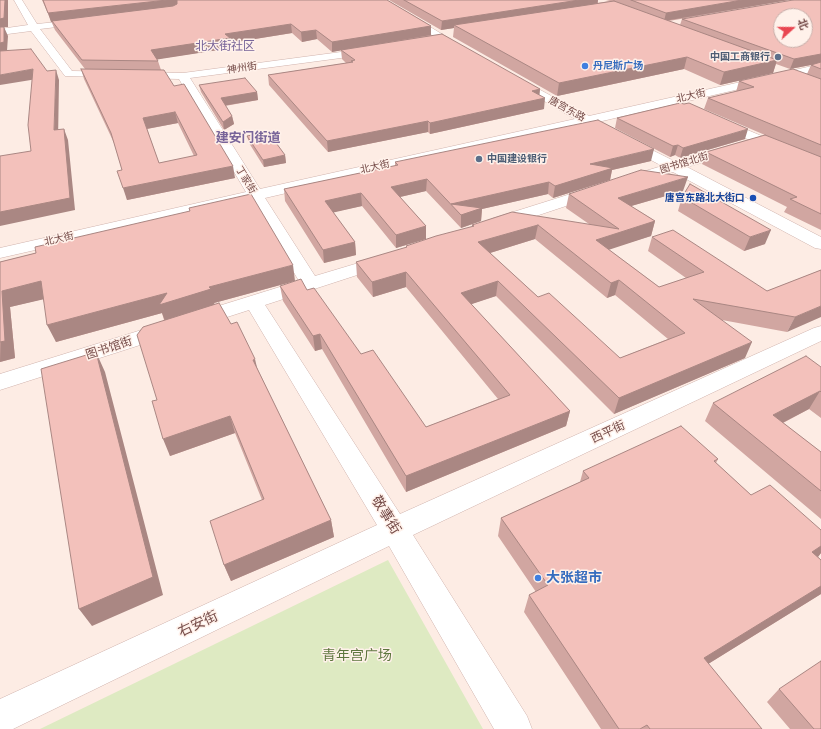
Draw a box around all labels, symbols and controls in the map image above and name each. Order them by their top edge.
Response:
north arrow [773,8,813,48]
text: 北 [796,17,811,31]
district label: 北大街社区 [195,39,255,53]
place label: 中国工商银行 [710,51,770,63]
marker: 中国工商银行 [773,52,783,62]
street label: 神州街 [226,60,258,76]
place label: 丹尼斯广场 [593,60,643,72]
marker: 丹尼斯广场 [580,61,590,71]
street label: 北大街 [675,87,707,105]
street label: 唐宫东路 [547,94,587,124]
district label: 建安门街道 [216,130,280,146]
street label: 图书馆北街 [658,150,710,176]
place label: 中国建设银行 [487,153,547,165]
marker: 中国建设银行 [474,154,484,164]
street label: 北大街 [359,158,391,176]
street label: 丁家街 [233,164,259,196]
place label: 唐宫东路北大街口 [665,192,745,204]
marker: 唐宫东路北大街口 [748,193,758,203]
street label: 北大街 [43,230,75,248]
street label: 图书馆街 [84,334,134,362]
street label: 西平街 [589,418,627,446]
street label: 敬事街 [368,493,404,537]
place label: 大张超市 [546,570,602,586]
marker: 大张超市 [533,573,543,583]
street label: 右安街 [175,608,221,640]
park label: 青年宫广场 [322,648,392,664]

